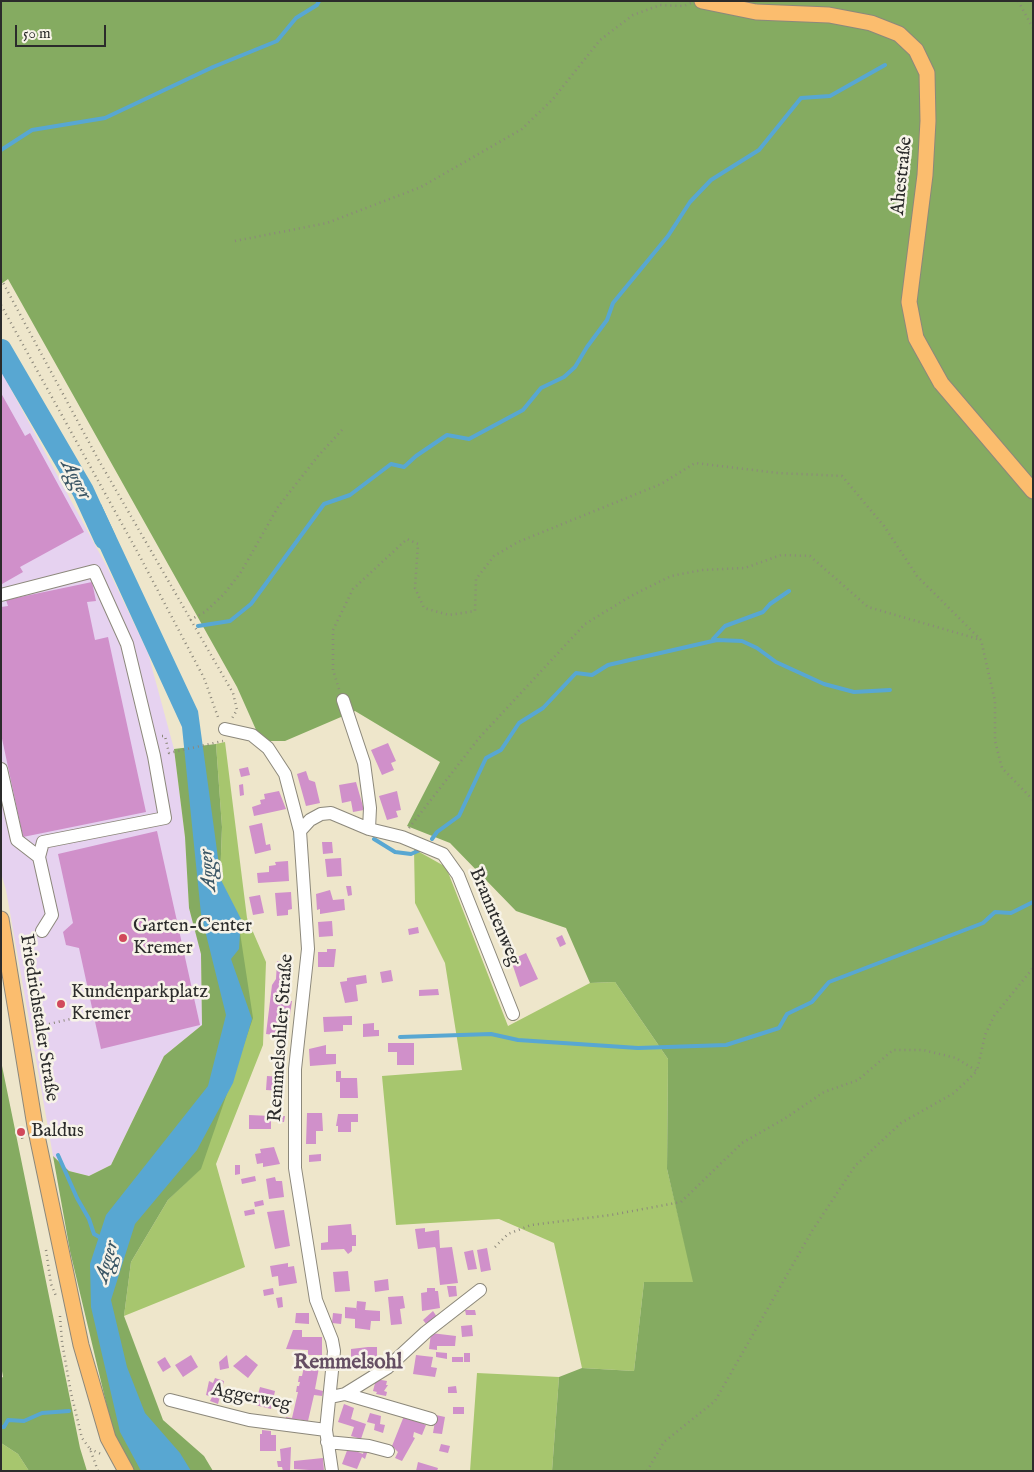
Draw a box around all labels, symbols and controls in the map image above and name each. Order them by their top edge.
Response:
scale bar [18,15,109,47]
text: 50 m [23,24,51,43]
street label: Ahestraße [888,136,918,216]
water label: Agger [54,456,96,504]
water label: Agger [195,848,223,892]
street label: Branntenweg [463,864,525,970]
place label: Garten-Center Kremer [133,916,252,960]
marker: Garten-Center Kremer [117,932,129,944]
street label: Friedrichstaler Straße [14,933,62,1103]
street label: Remmelsohler Straße [265,953,299,1123]
place label: Kundenparkplatz Kremer [71,982,208,1026]
marker: Kundenparkplatz Kremer [55,998,67,1010]
place label: Baldus [31,1121,84,1143]
marker: Baldus [15,1126,27,1138]
water label: Agger [91,1239,125,1285]
district label: Remmelsohl [294,1351,402,1377]
street label: Aggerweg [209,1379,293,1417]

